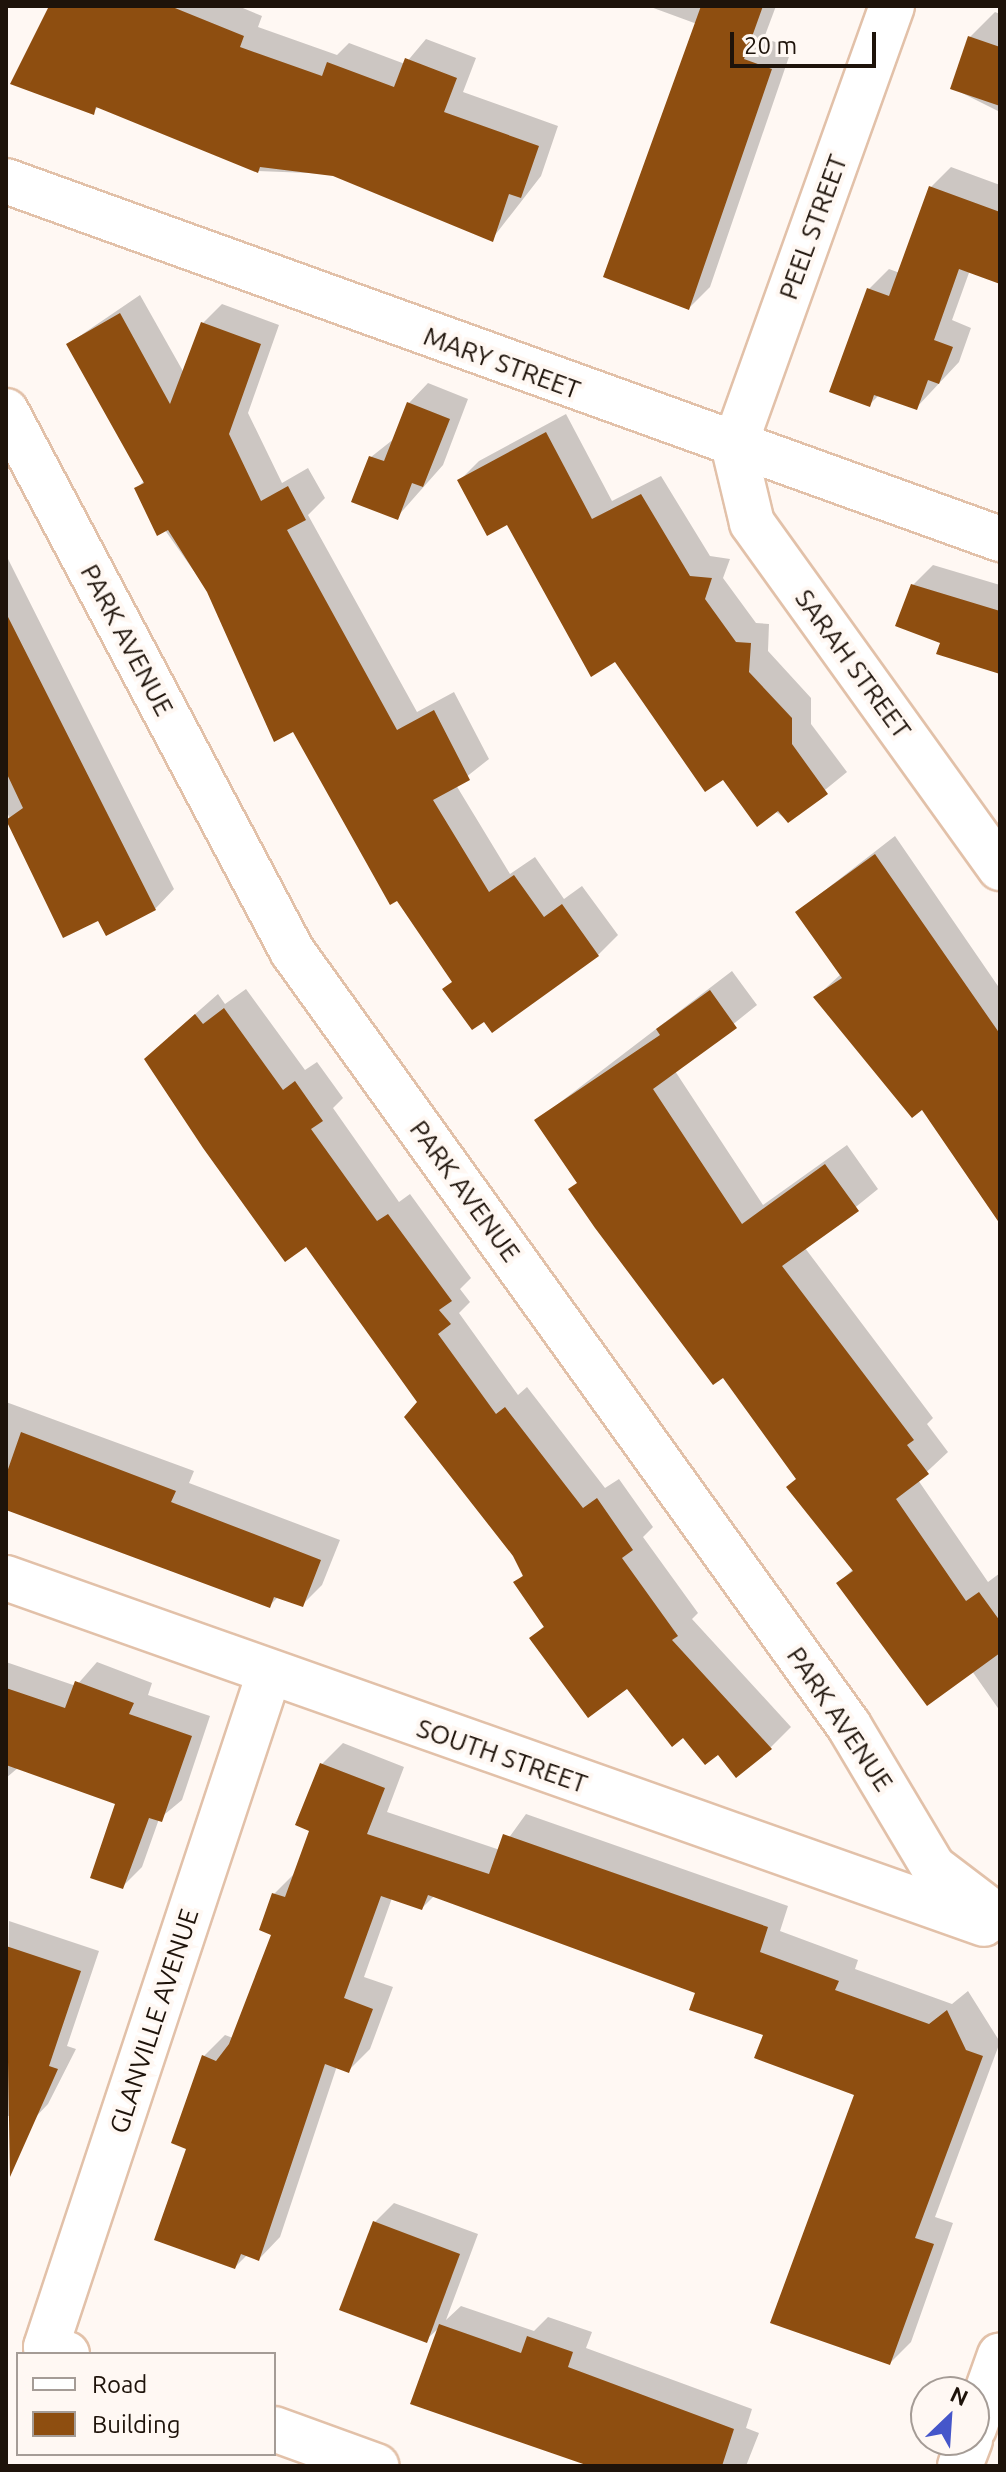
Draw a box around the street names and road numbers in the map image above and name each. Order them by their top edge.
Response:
street label: PEEL STREET [772,150,854,304]
street label: MARY STREET [419,320,585,406]
street label: PARK AVENUE [74,559,180,721]
street label: SARAH STREET [789,584,917,744]
street label: PARK AVENUE [403,1114,527,1268]
street label: PARK AVENUE [780,1641,900,1797]
street label: SOUTH STREET [413,1712,591,1800]
street label: GLANVILLE AVENUE [103,1905,205,2137]

